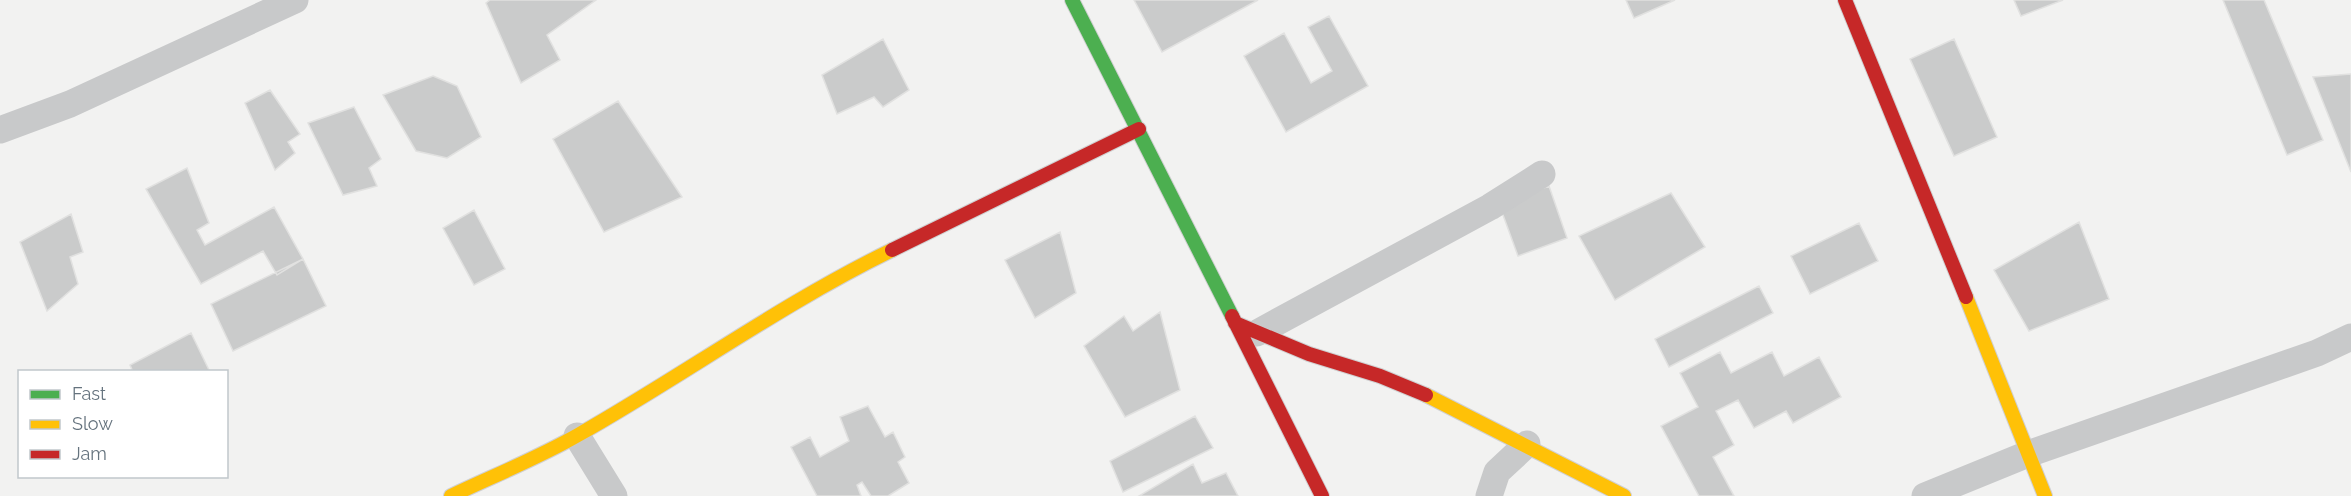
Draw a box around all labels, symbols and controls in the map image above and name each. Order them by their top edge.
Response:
legend [18,370,228,478]
text: Fast [72,383,106,404]
text: Slow [72,413,113,434]
text: Jam [72,443,107,464]

